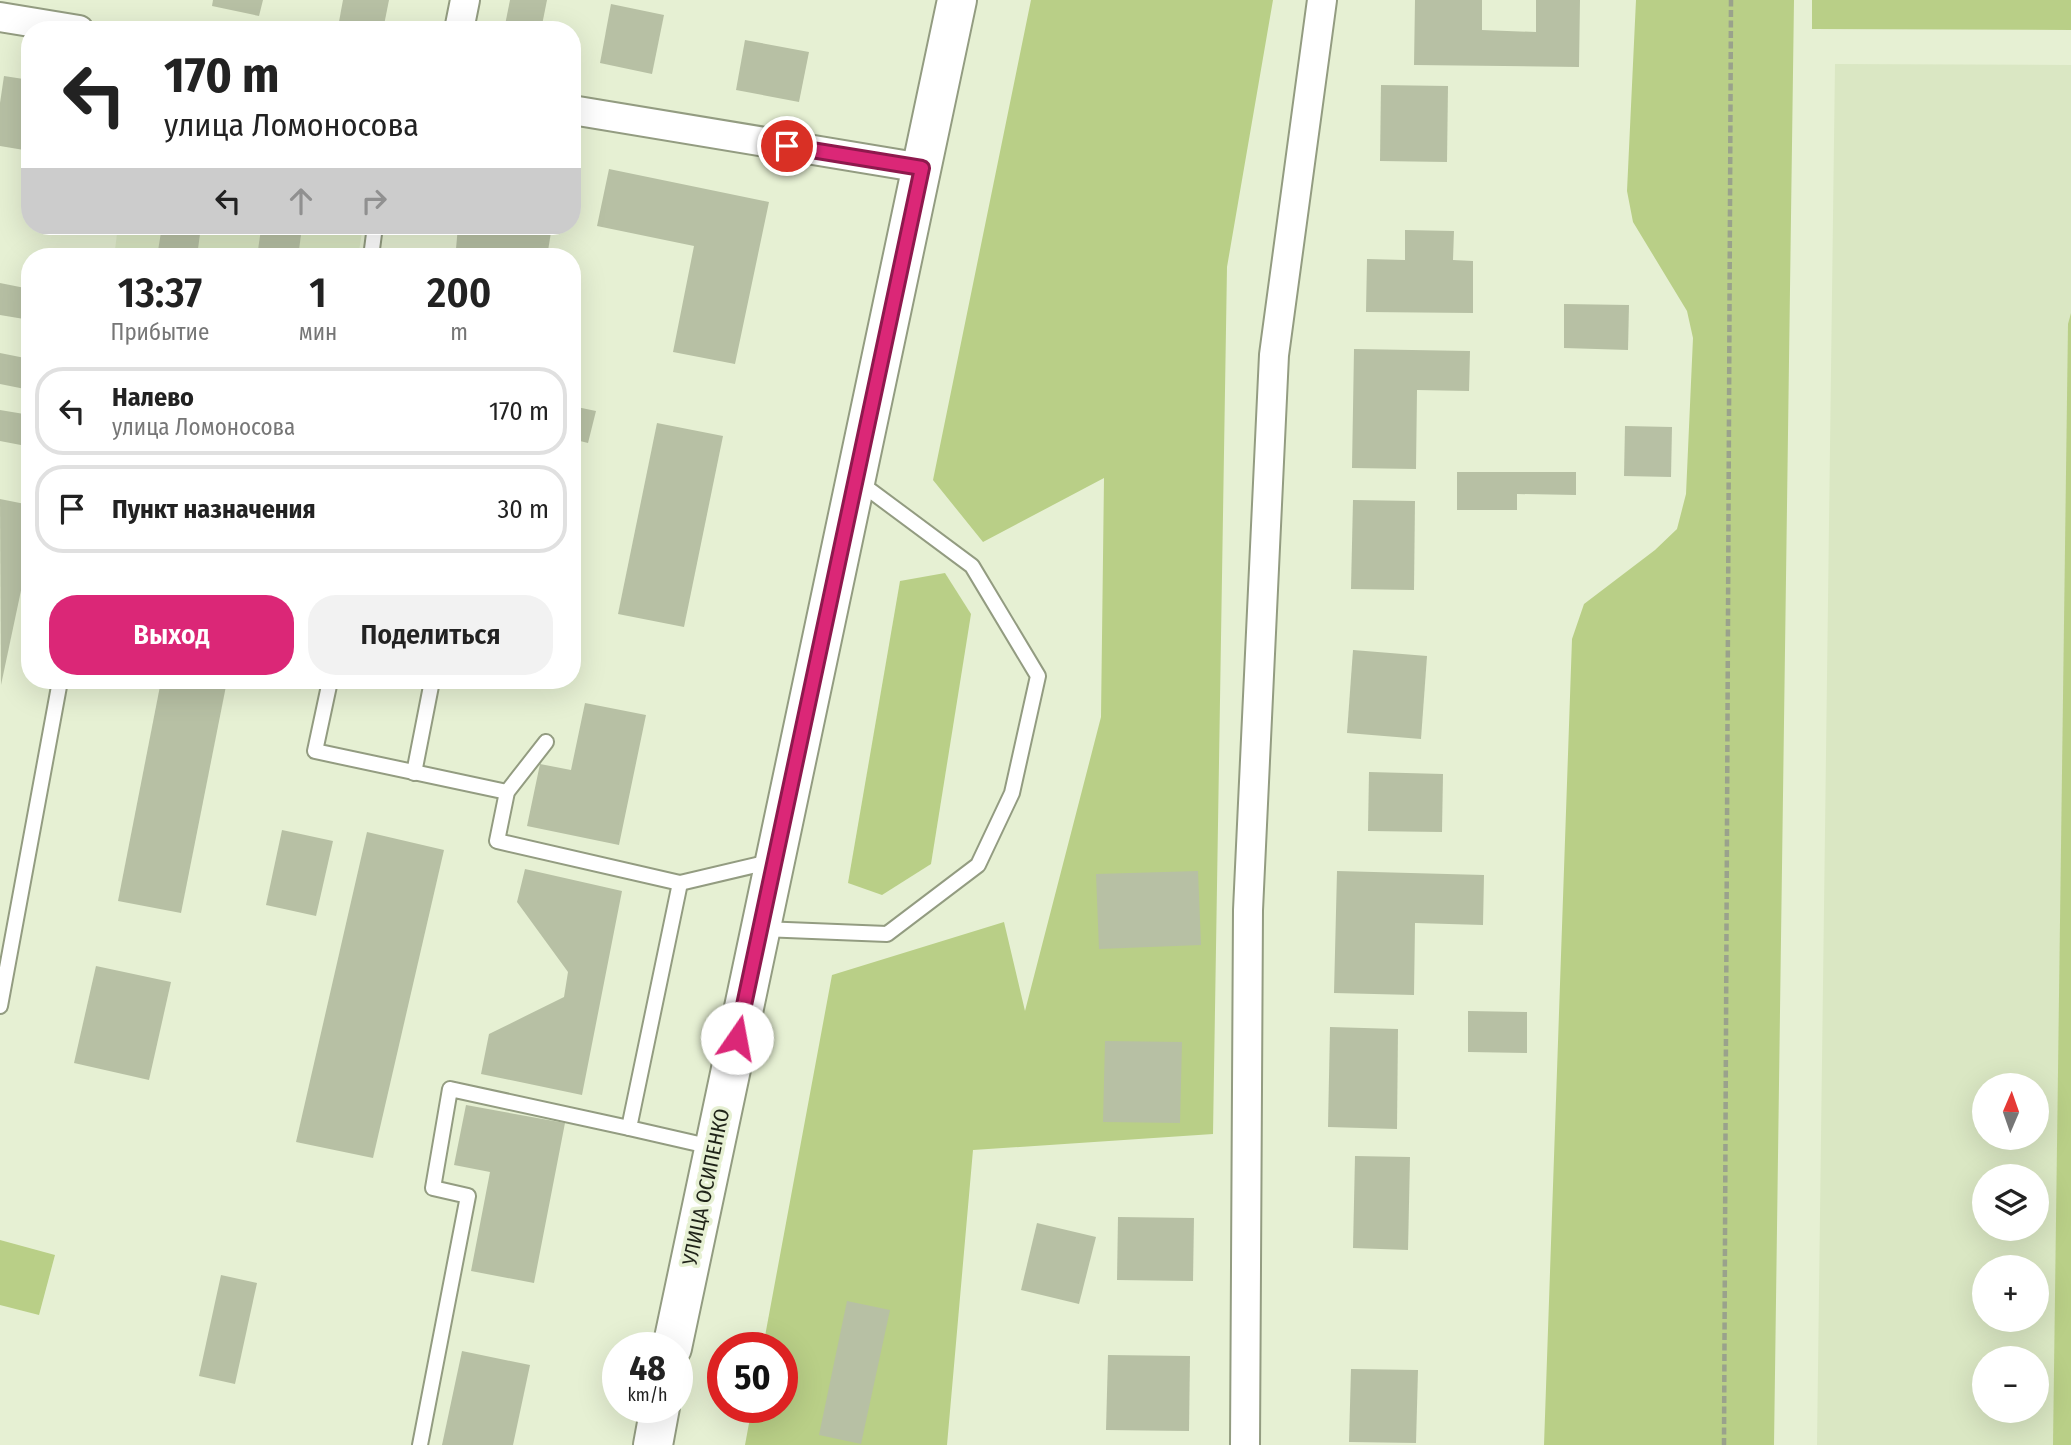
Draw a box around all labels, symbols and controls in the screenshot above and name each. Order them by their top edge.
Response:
text: 170 m [164,46,280,105]
icon: left [49,49,140,140]
text: улица Ломоносова [164,106,419,144]
pin [757,116,817,176]
icon: arrive [768,127,806,165]
icon: left [209,182,247,220]
icon: ahead [282,182,320,220]
icon: right [355,182,393,220]
text: 13:37 [118,268,202,318]
text: 1 [309,268,327,318]
text: 200 [427,268,491,318]
text: Прибытие [111,318,209,346]
text: мин [299,318,337,346]
text: m [450,318,468,346]
text: Налево [112,382,194,413]
icon: left [53,392,91,430]
text: 170 m [489,396,549,427]
text: улица Ломоносова [112,413,295,441]
icon: arrive [53,490,91,528]
text: Пункт назначения [112,494,316,525]
text: 30 m [498,494,549,525]
button: Выход [49,595,294,675]
button: Поделиться [308,595,553,675]
position arrow [700,1001,774,1075]
north arrow [1972,1073,2049,1150]
map controls [1972,1073,2049,1423]
street label: УЛИЦА ОСИПЕНКО [677,1106,735,1269]
button: layers [1972,1164,2049,1241]
button: + [1972,1255,2049,1332]
speed limit sign: 50 [707,1332,798,1423]
button: − [1972,1346,2049,1423]
text: 48 [629,1347,666,1389]
text: km/h [627,1384,668,1406]

